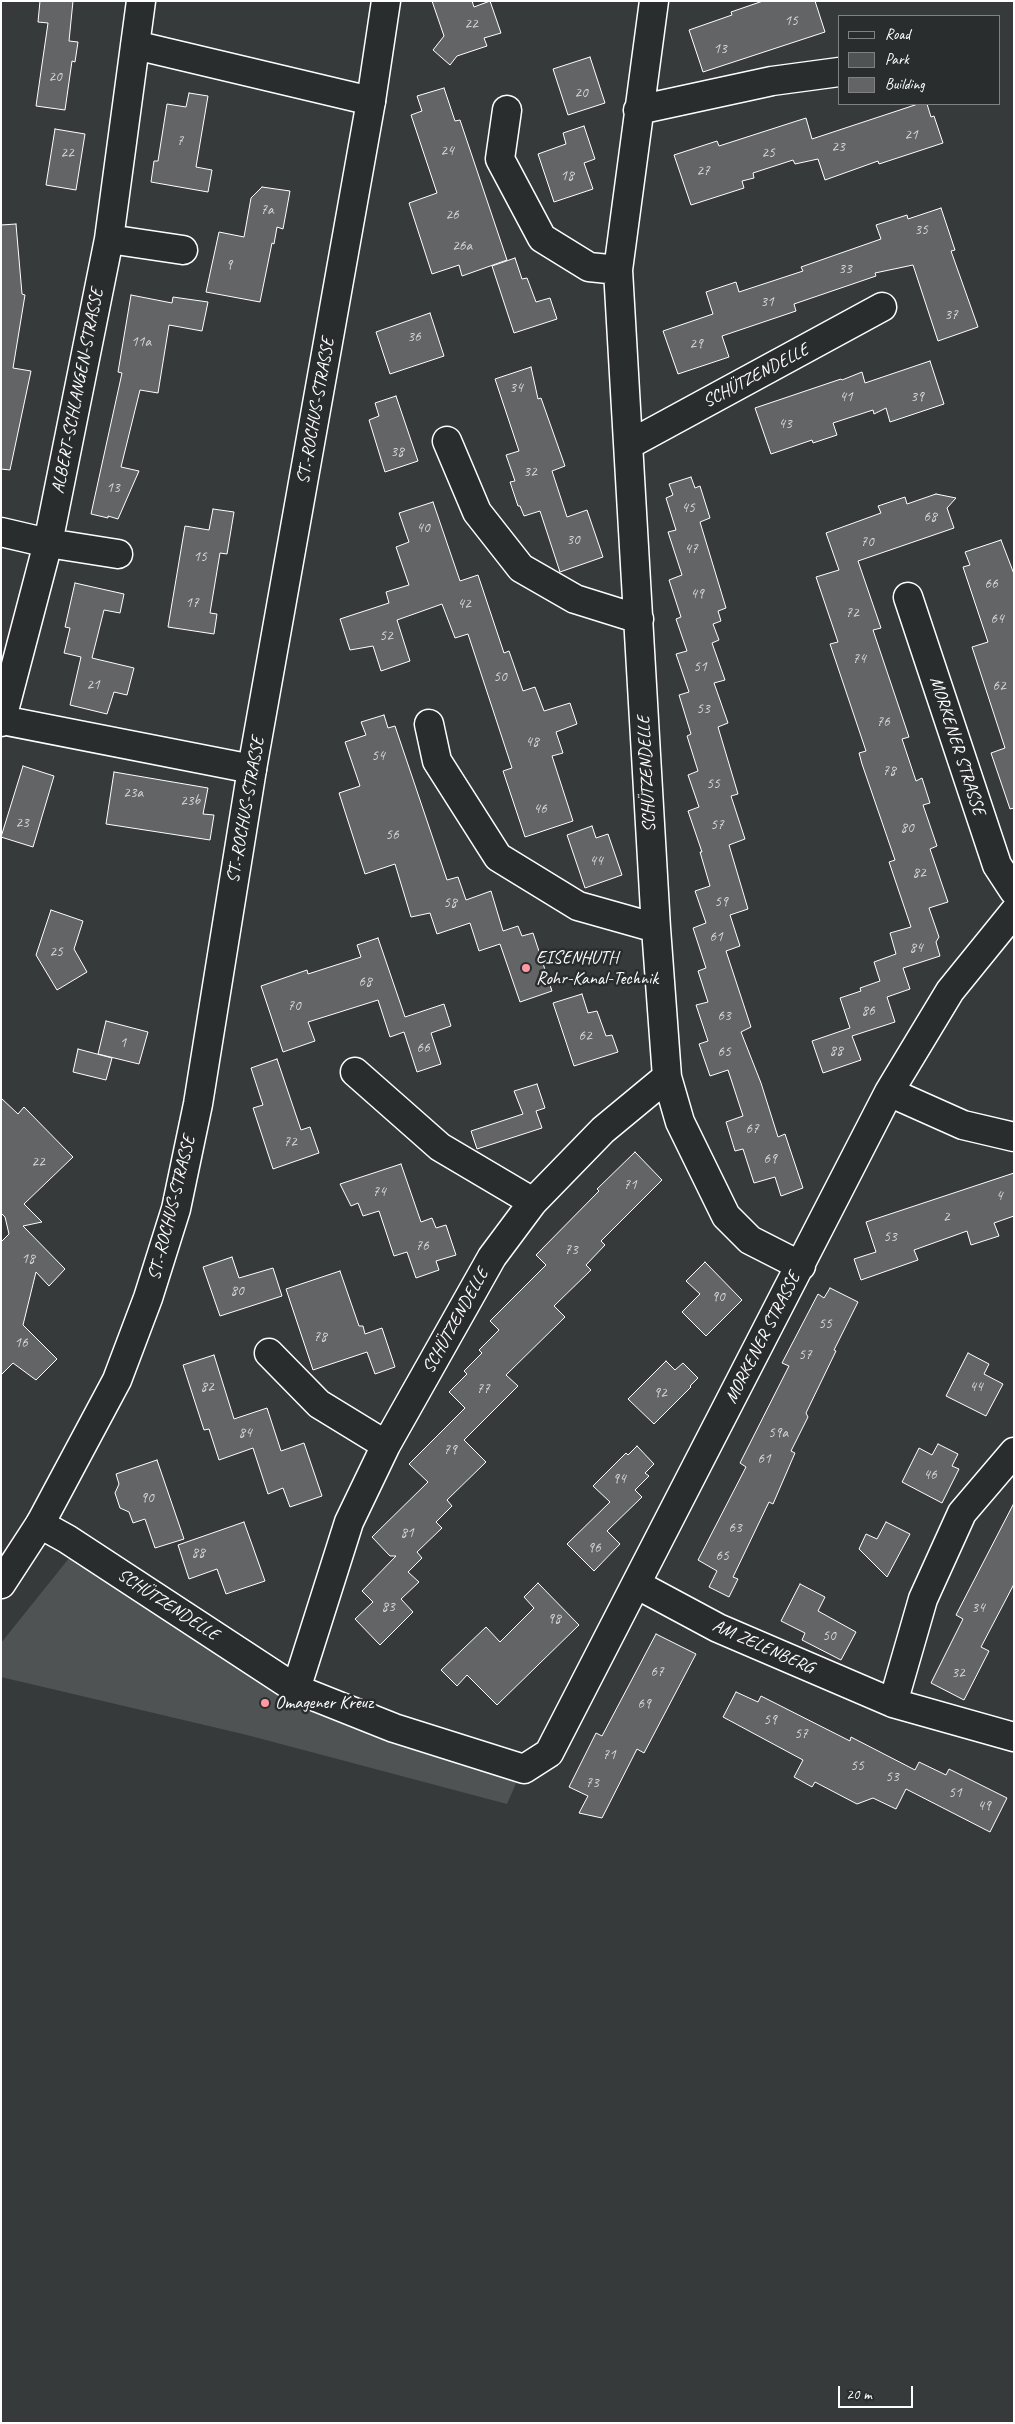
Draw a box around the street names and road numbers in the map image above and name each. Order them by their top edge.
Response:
street label: ALBERT-SCHLANGEN-STRASSE [48,287,108,495]
street label: ST.-ROCHUS-STRASSE [292,336,340,486]
street label: SCHÜTZENDELLE [699,339,813,413]
street label: MORKENER STRASSE [924,674,990,818]
street label: SCHÜTZENDELLE [633,715,661,833]
street label: ST.-ROCHUS-STRASSE [222,735,270,885]
street label: ST.-ROCHUS-STRASSE [144,1133,200,1283]
street label: SCHÜTZENDELLE [418,1265,494,1377]
street label: MORKENER STRASSE [721,1269,805,1407]
street label: SCHÜTZENDELLE [113,1564,223,1646]
street label: AM ZELENBERG [709,1615,817,1679]

